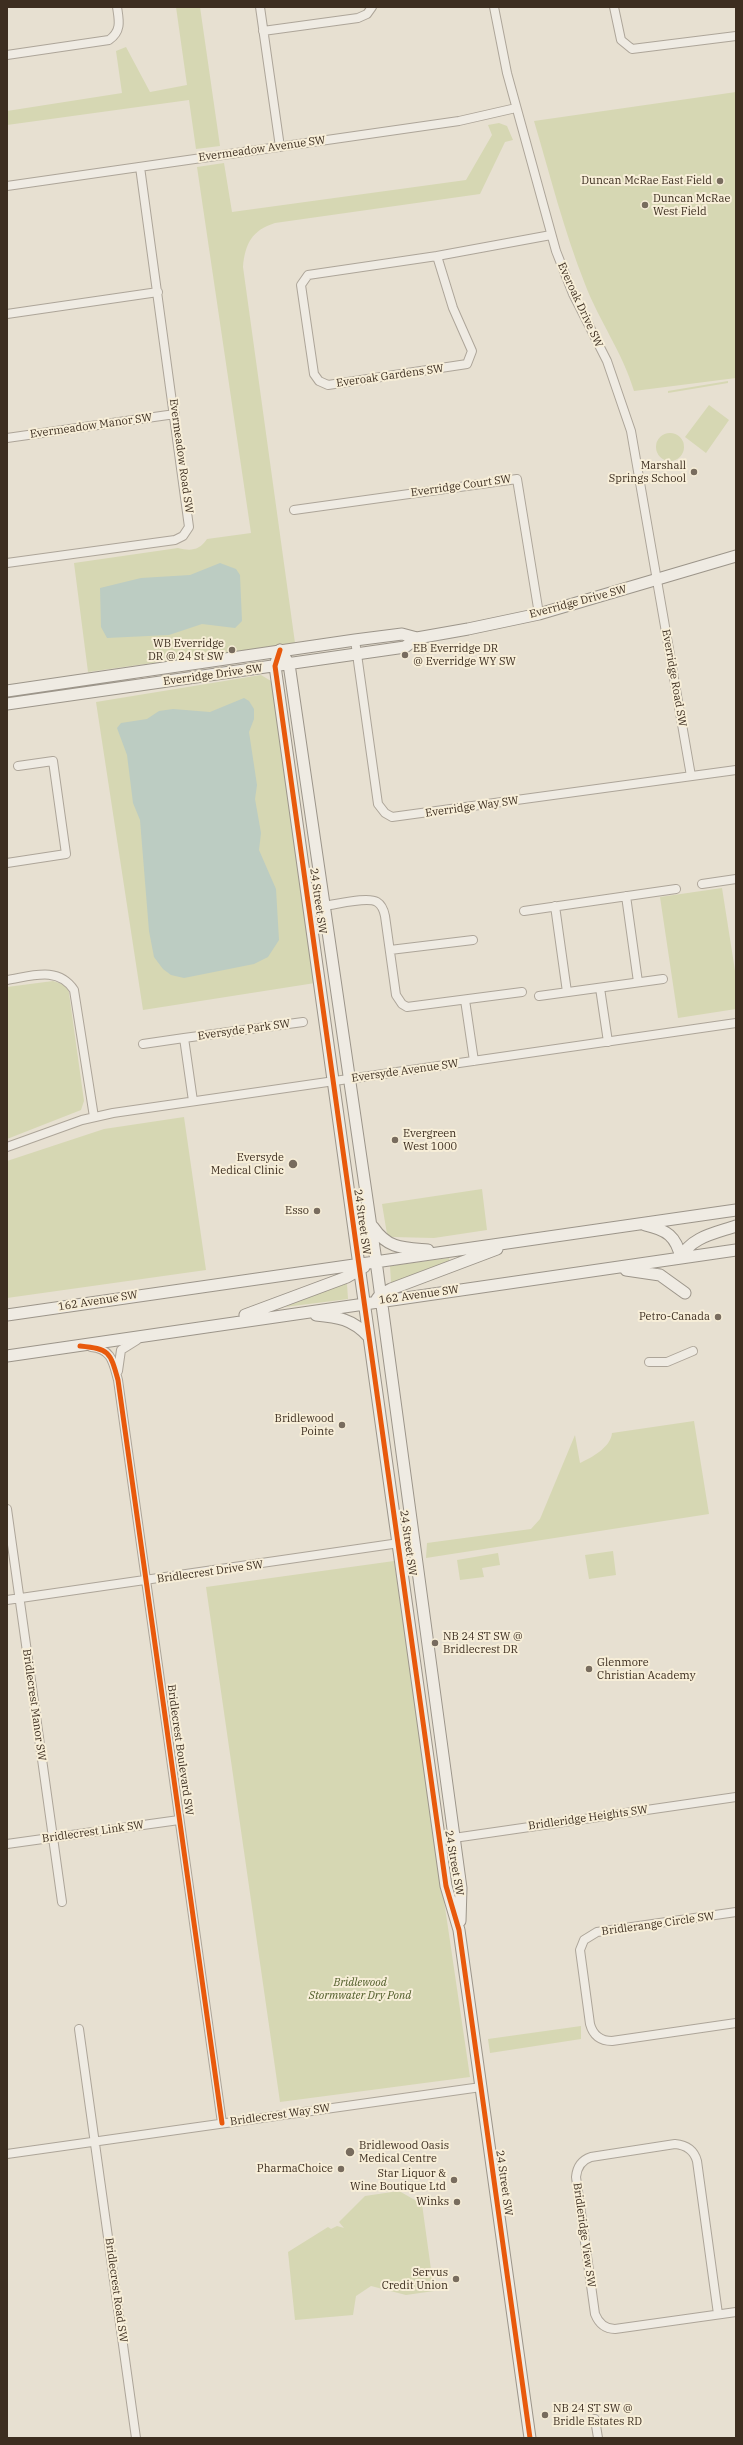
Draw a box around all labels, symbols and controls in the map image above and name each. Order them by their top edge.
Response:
street label: Evermeadow Avenue SW [198,134,326,164]
place label: Duncan McRae East Field [581,174,712,188]
marker: Duncan McRae East Field [715,176,725,186]
place label: Duncan McRae West Field [653,192,730,218]
marker: Duncan McRae West Field [640,200,650,210]
street label: Everoak Drive SW [555,260,605,350]
street label: Everoak Gardens SW [335,362,445,390]
street label: Evermeadow Road SW [166,398,196,514]
street label: Evermeadow Manor SW [29,411,153,441]
place label: Marshall Springs School [609,459,686,485]
marker: Marshall Springs School [689,467,699,477]
street label: Everridge Court SW [410,472,512,500]
street label: Everridge Drive SW [528,583,628,621]
street label: Everridge Road SW [659,628,689,728]
place label: WB Everridge DR @ 24 St SW [148,637,224,663]
place label: EB Everridge DR @ Everridge WY SW [413,642,516,668]
marker: WB Everridge DR @ 24 St SW [227,645,237,655]
marker: EB Everridge DR @ Everridge WY SW [400,650,410,660]
street label: Everridge Drive SW [162,661,264,689]
street label: Everridge Way SW [424,794,520,820]
street label: 24 Street SW [307,867,329,935]
street label: Eversyde Park SW [197,1017,291,1043]
street label: Eversyde Avenue SW [351,1057,459,1085]
place label: Evergreen West 1000 [403,1127,457,1153]
marker: Evergreen West 1000 [390,1135,400,1145]
place label: Eversyde Medical Clinic [211,1151,284,1177]
marker: Eversyde Medical Clinic [287,1158,299,1170]
street label: 24 Street SW [351,1188,373,1256]
place label: Esso [285,1204,309,1218]
marker: Esso [312,1206,322,1216]
street label: 162 Avenue SW [378,1283,460,1307]
street label: 162 Avenue SW [57,1288,139,1314]
place label: Petro-Canada [639,1310,710,1324]
marker: Petro-Canada [713,1312,723,1322]
place label: Bridlewood Pointe [275,1412,334,1438]
marker: Bridlewood Pointe [337,1420,347,1430]
street label: 24 Street SW [397,1509,419,1577]
street label: Bridlecrest Drive SW [156,1558,264,1586]
place label: NB 24 ST SW @ Bridlecrest DR [443,1630,523,1656]
marker: NB 24 ST SW @ Bridlecrest DR [430,1638,440,1648]
street label: Bridlecrest Manor SW [20,1648,48,1762]
place label: Glenmore Christian Academy [597,1656,696,1682]
marker: Glenmore Christian Academy [584,1664,594,1674]
street label: Bridlecrest Boulevard SW [164,1684,196,1816]
street label: Bridleridge Heights SW [527,1803,649,1833]
street label: Bridlecrest Link SW [41,1818,145,1846]
street label: 24 Street SW [442,1829,466,1897]
street label: Bridlerange Circle SW [601,1910,715,1938]
park label: Bridlewood Stormwater Dry Pond [309,1976,411,2002]
street label: Bridlecrest Way SW [229,2101,331,2129]
place label: Bridlewood Oasis Medical Centre [359,2139,449,2165]
marker: Bridlewood Oasis Medical Centre [344,2146,356,2158]
street label: 24 Street SW [493,2149,515,2217]
place label: PharmaChoice [257,2162,333,2176]
marker: PharmaChoice [336,2164,346,2174]
place label: Star Liquor & Wine Boutique Ltd [350,2167,446,2193]
marker: Star Liquor & Wine Boutique Ltd [449,2175,459,2185]
street label: Bridleridge View SW [570,2182,598,2288]
place label: Winks [416,2195,449,2209]
marker: Winks [452,2197,462,2207]
street label: Bridlecrest Road SW [102,2237,130,2343]
place label: Servus Credit Union [382,2266,448,2292]
marker: Servus Credit Union [451,2274,461,2284]
place label: NB 24 ST SW @ Bridle Estates RD [553,2402,642,2428]
marker: NB 24 ST SW @ Bridle Estates RD [540,2410,550,2420]

